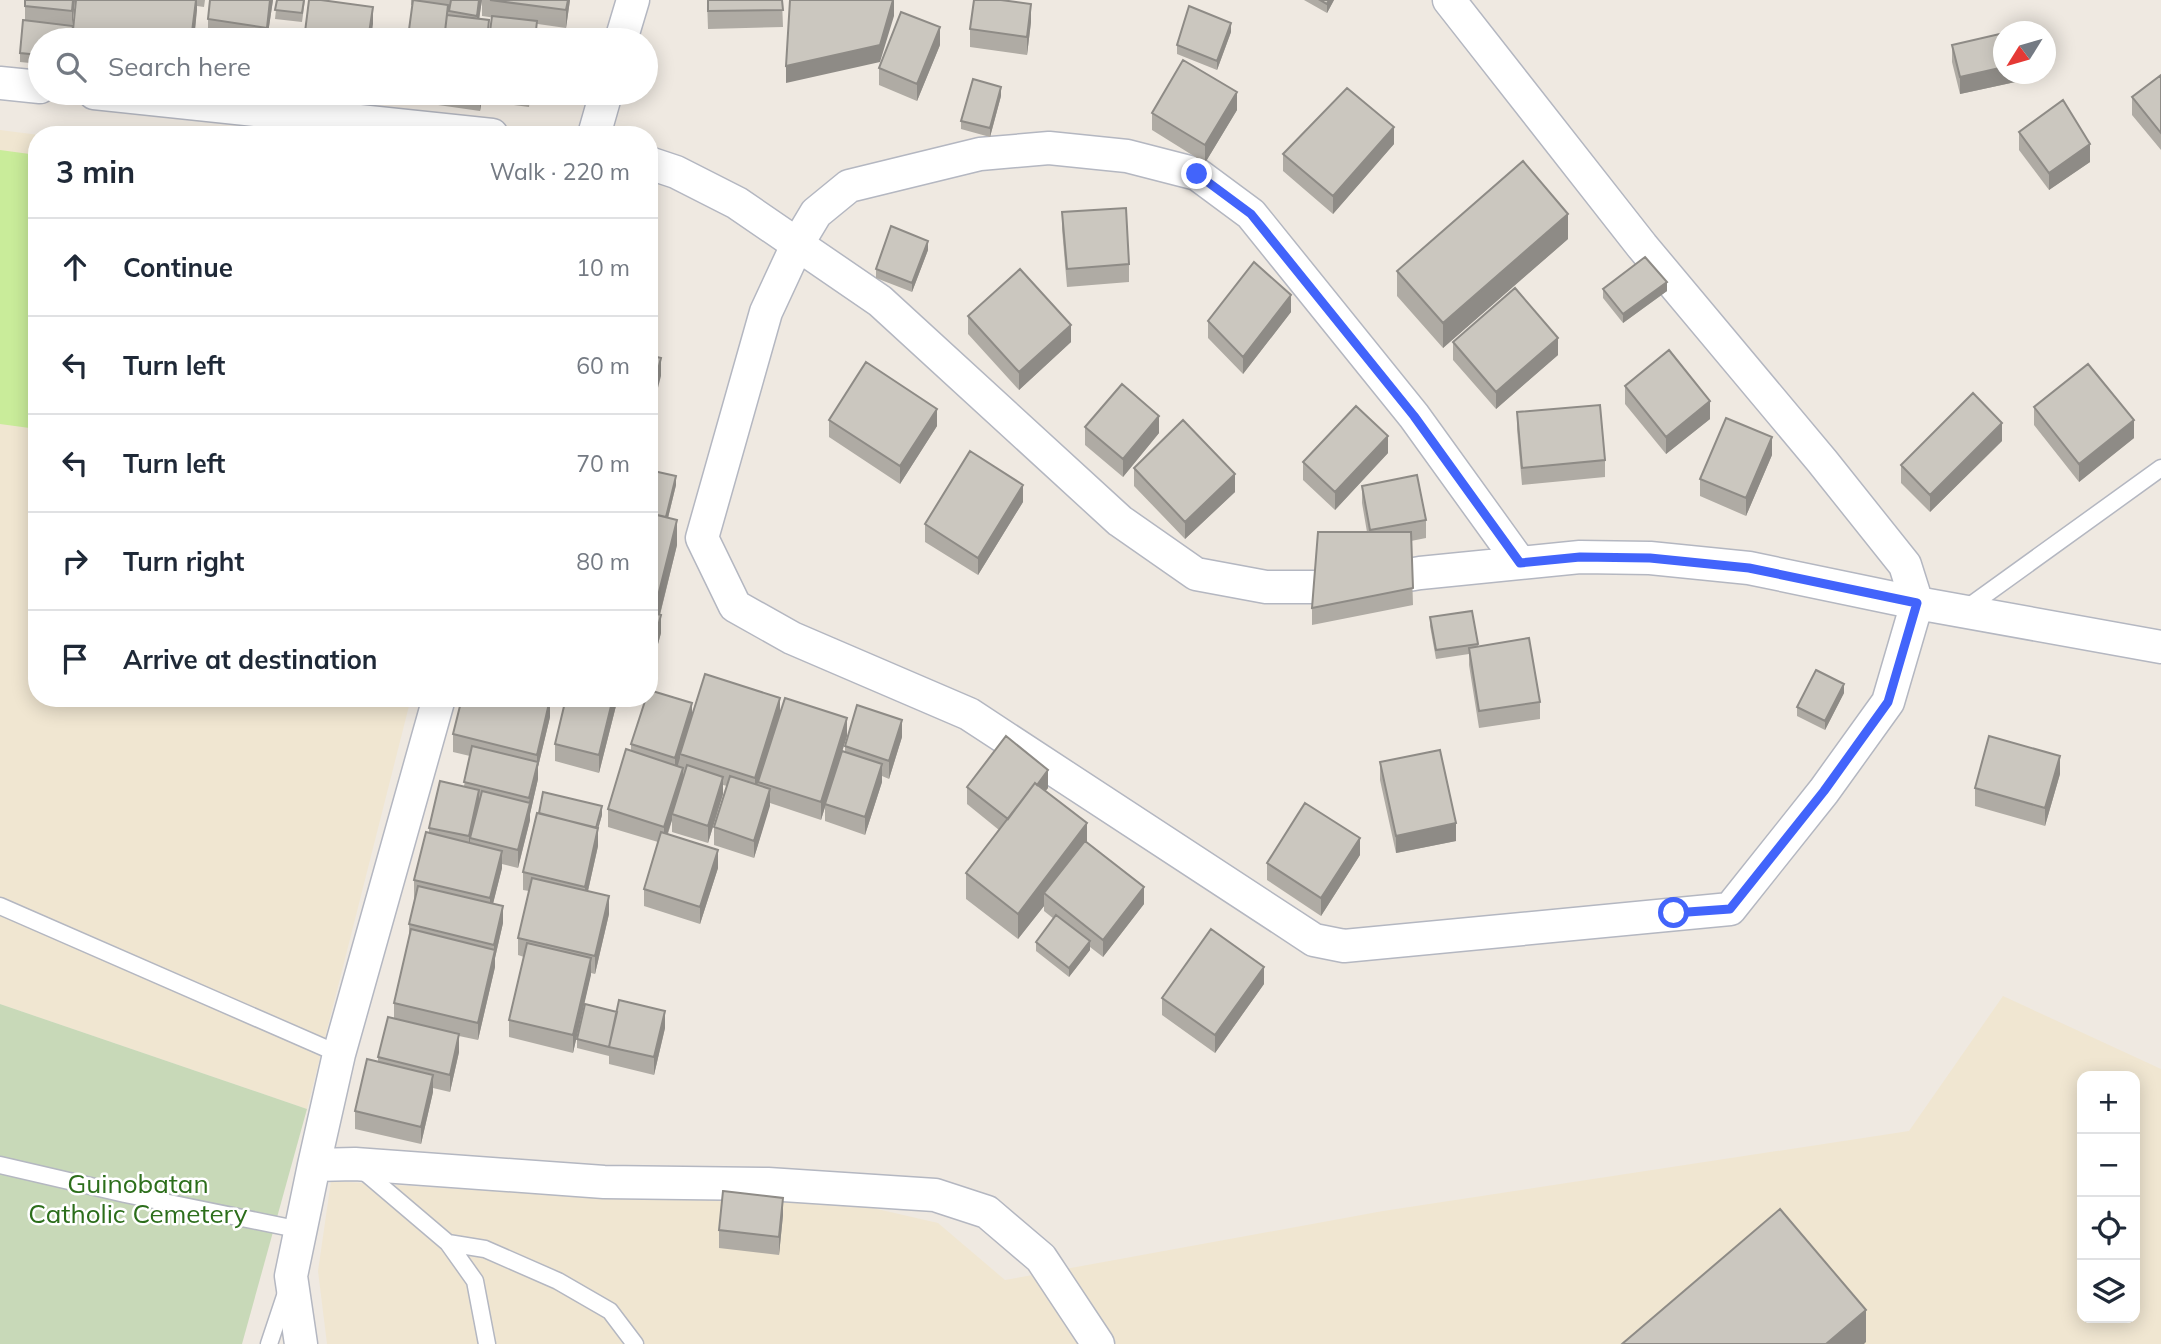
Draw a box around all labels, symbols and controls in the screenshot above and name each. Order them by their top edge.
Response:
north arrow [1993,21,2056,84]
search box [28,28,658,105]
icon: search [52,48,90,86]
text: Search here [108,50,251,83]
text: 3 min [56,153,135,191]
text: Walk · 220 m [490,157,630,186]
route end [1181,158,1212,189]
icon: ahead [56,248,94,286]
text: Continue [123,251,233,284]
text: 10 m [576,253,630,282]
icon: left [56,346,94,384]
text: Turn left [123,349,225,382]
text: 60 m [576,351,630,380]
icon: left [56,444,94,482]
text: Turn left [123,447,225,480]
text: 70 m [576,449,630,478]
icon: right [56,542,94,580]
text: Turn right [123,545,244,578]
text: 80 m [576,547,630,576]
icon: arrive [56,640,94,678]
text: Arrive at destination [123,643,378,676]
route start [1658,897,1689,928]
map controls [2077,1071,2140,1323]
button: + [2077,1071,2140,1134]
button: − [2077,1134,2140,1197]
park label: Guinobatan Catholic Cemetery [28,1167,248,1230]
button: locate [2077,1197,2140,1260]
button: layers [2077,1260,2140,1323]

